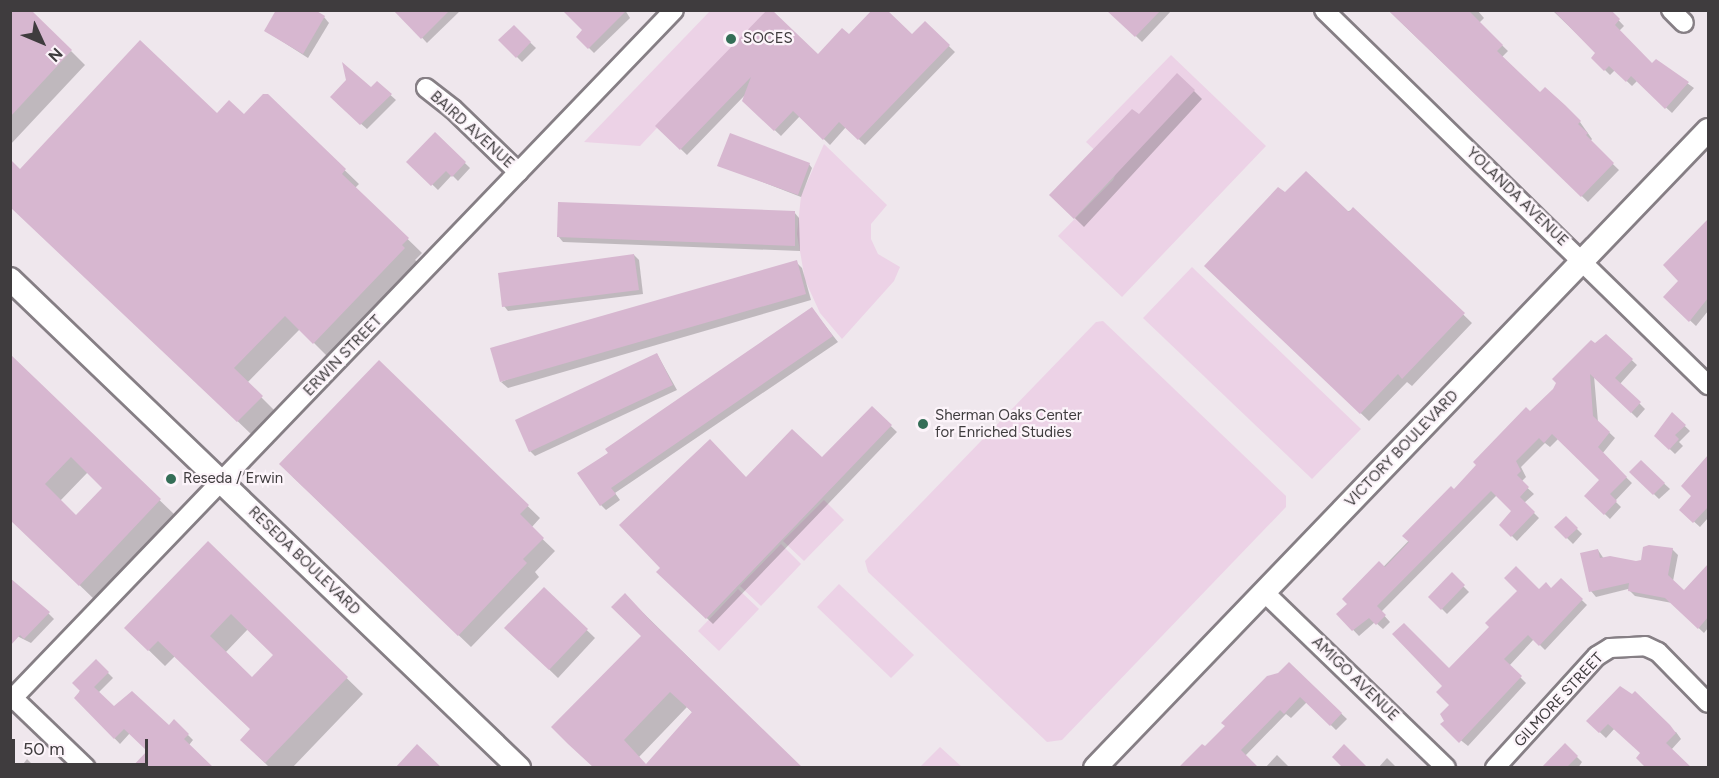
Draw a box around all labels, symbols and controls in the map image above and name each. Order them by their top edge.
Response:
north arrow [12,12,72,72]
place label: SOCES [743,30,793,48]
marker: SOCES [724,32,738,46]
text: N [44,44,66,66]
street label: BAIRD AVENUE [426,88,518,172]
street label: YOLANDA AVENUE [1462,144,1572,250]
street label: ERWIN STREET [300,312,386,400]
street label: VICTORY BOULEVARD [1342,387,1462,511]
place label: Sherman Oaks Center for Enriched Studies [935,406,1082,441]
marker: Sherman Oaks Center for Enriched Studies [916,417,930,431]
place label: Reseda / Erwin [183,470,283,488]
marker: Reseda / Erwin [164,472,178,486]
street label: RESEDA BOULEVARD [244,503,364,619]
street label: AMIGO AVENUE [1308,633,1402,725]
street label: GILMORE STREET [1511,649,1607,751]
scale bar [15,727,152,765]
text: 50 m [23,738,65,760]

